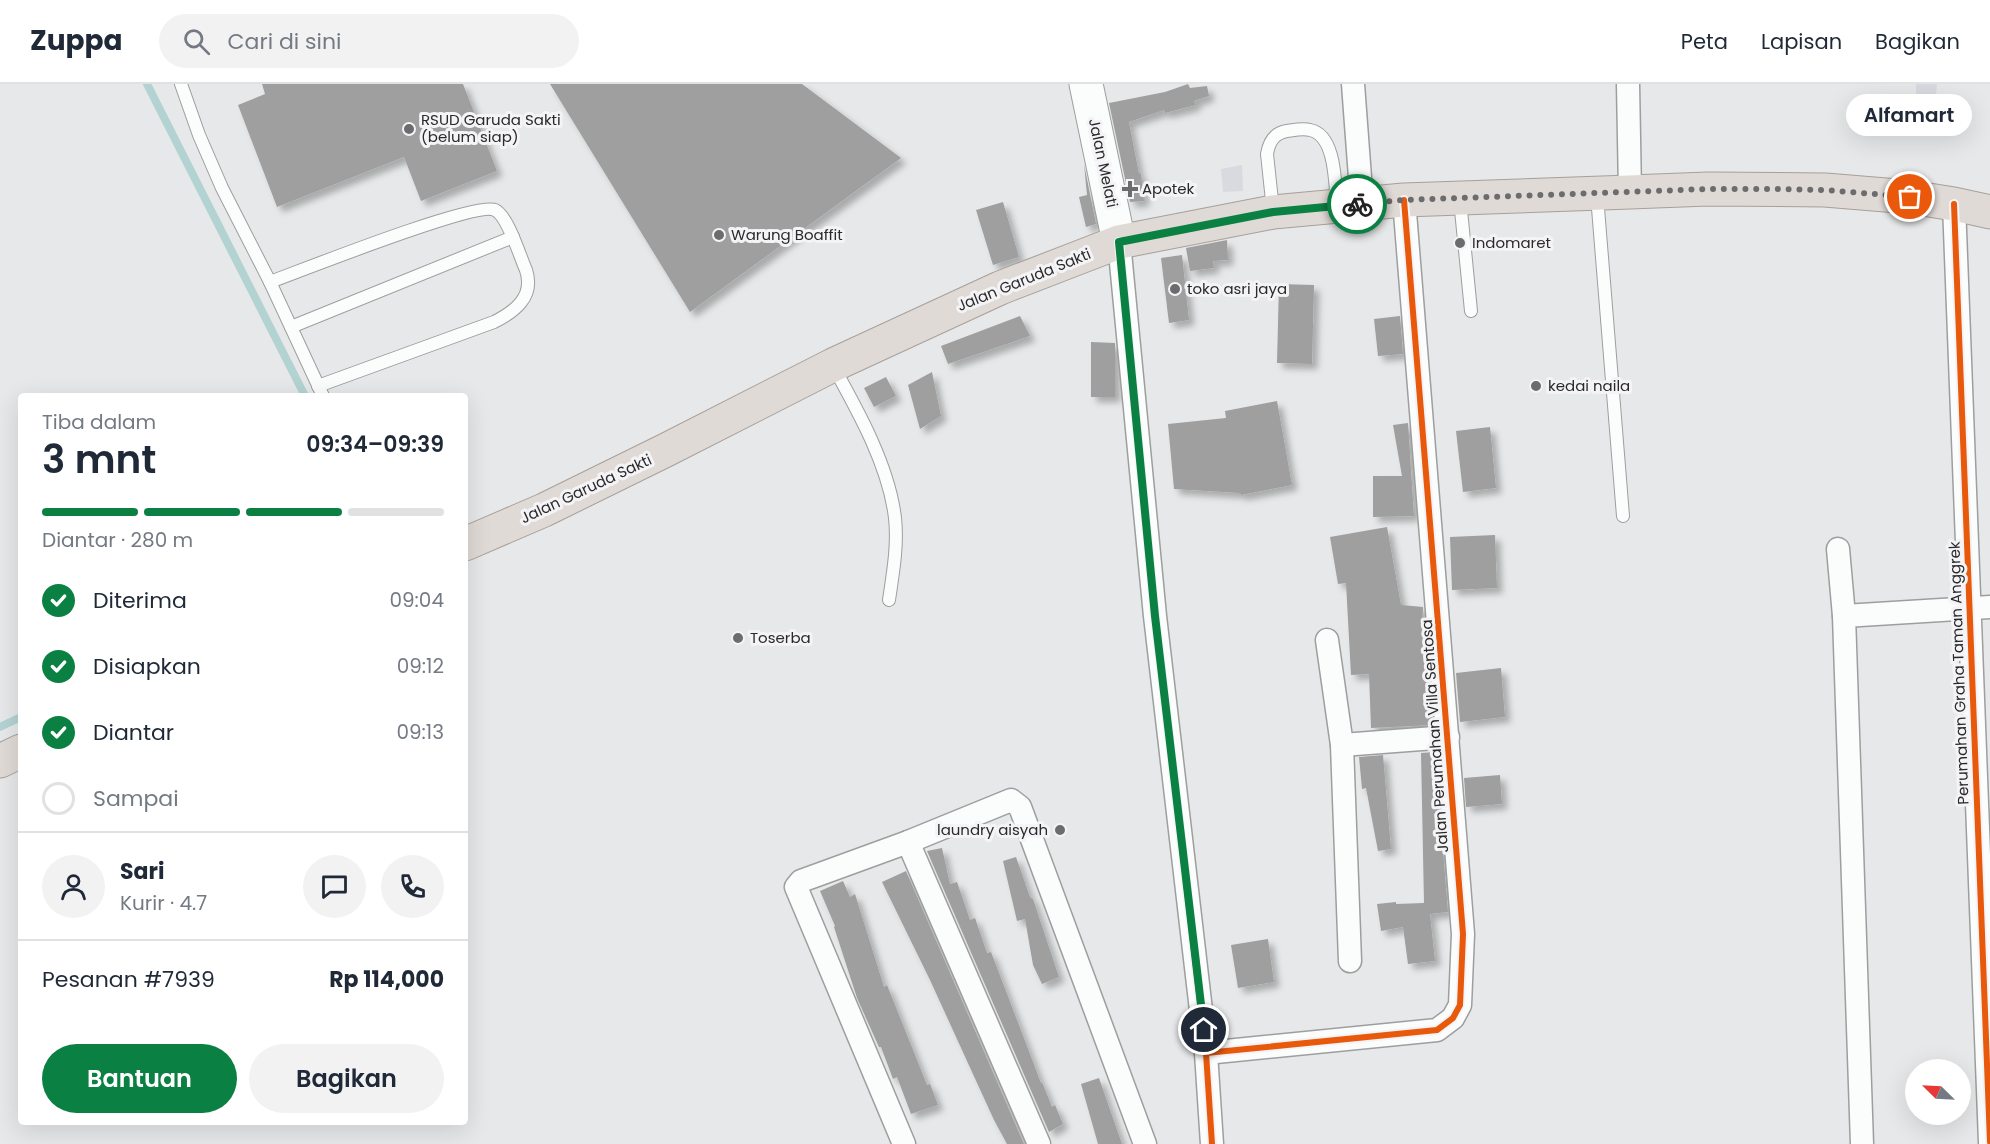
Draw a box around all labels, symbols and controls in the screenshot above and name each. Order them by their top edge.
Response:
search box [159,14,579,68]
text: Zuppa [30,21,123,60]
icon: search [180,25,213,58]
text: Cari di sini [228,26,342,57]
text: Peta [1681,27,1728,56]
text: Lapisan [1761,27,1842,56]
text: Bagikan [1875,27,1960,56]
callout: Alfamart [1847,95,1973,137]
text: Alfamart [1864,101,1954,129]
place label: RSUD Garuda Sakti (belum siap) [421,109,561,147]
street label: Jalan Melati [1084,116,1123,209]
marker: RSUD Garuda Sakti (belum siap) [402,122,416,136]
pin [1884,171,1935,222]
courier [1327,174,1387,234]
place label: Apotek [1142,178,1195,199]
icon: bag [1893,180,1926,213]
marker: Apotek [1123,182,1137,196]
icon: bike [1341,188,1374,221]
place label: Warung Boaffit [731,224,843,245]
marker: Warung Boaffit [712,228,726,242]
place label: Indomaret [1472,232,1551,253]
marker: Indomaret [1453,236,1467,250]
street label: Jalan Garuda Sakti [954,243,1094,316]
place label: toko asri jaya [1187,278,1287,299]
marker: toko asri jaya [1168,282,1182,296]
place label: kedai naila [1548,375,1630,396]
marker: kedai naila [1529,379,1543,393]
text: Tiba dalam [42,408,156,436]
text: 09:34–09:39 [306,429,444,460]
text: 3 mnt [42,432,156,487]
street label: Jalan Garuda Sakti [517,449,655,528]
text: Diantar · 280 m [42,526,193,554]
street label: Perumahan Graha Taman Anggrek [1943,541,1974,805]
icon: check [42,584,75,617]
text: Diterima [93,585,187,616]
text: 09:04 [389,586,444,614]
street label: Jalan Perumahan Villa Sentosa [1416,619,1453,853]
place label: Toserba [750,627,811,648]
marker: Toserba [731,631,745,645]
icon: check [42,650,75,683]
text: Disiapkan [93,651,201,682]
text: 09:12 [397,652,444,680]
icon: check [42,716,75,749]
text: Diantar [93,717,174,748]
text: 09:13 [396,718,444,746]
text: Sampai [93,783,179,814]
place label: laundry aisyah [937,819,1048,840]
marker: laundry aisyah [1053,823,1067,837]
button: person [42,855,105,918]
button: chat [303,855,366,918]
button: phone [381,855,444,918]
text: Sari [120,856,164,887]
text: Kurir · 4.7 [120,889,207,917]
text: Pesanan #7939 [42,964,215,995]
text: Rp 114,000 [329,964,444,995]
pin [1178,1004,1229,1055]
icon: home [1187,1013,1220,1046]
button: Bantuan [42,1044,237,1113]
button: Bagikan [249,1044,444,1113]
north arrow [1905,1059,1971,1125]
map controls [1905,1059,1971,1125]

